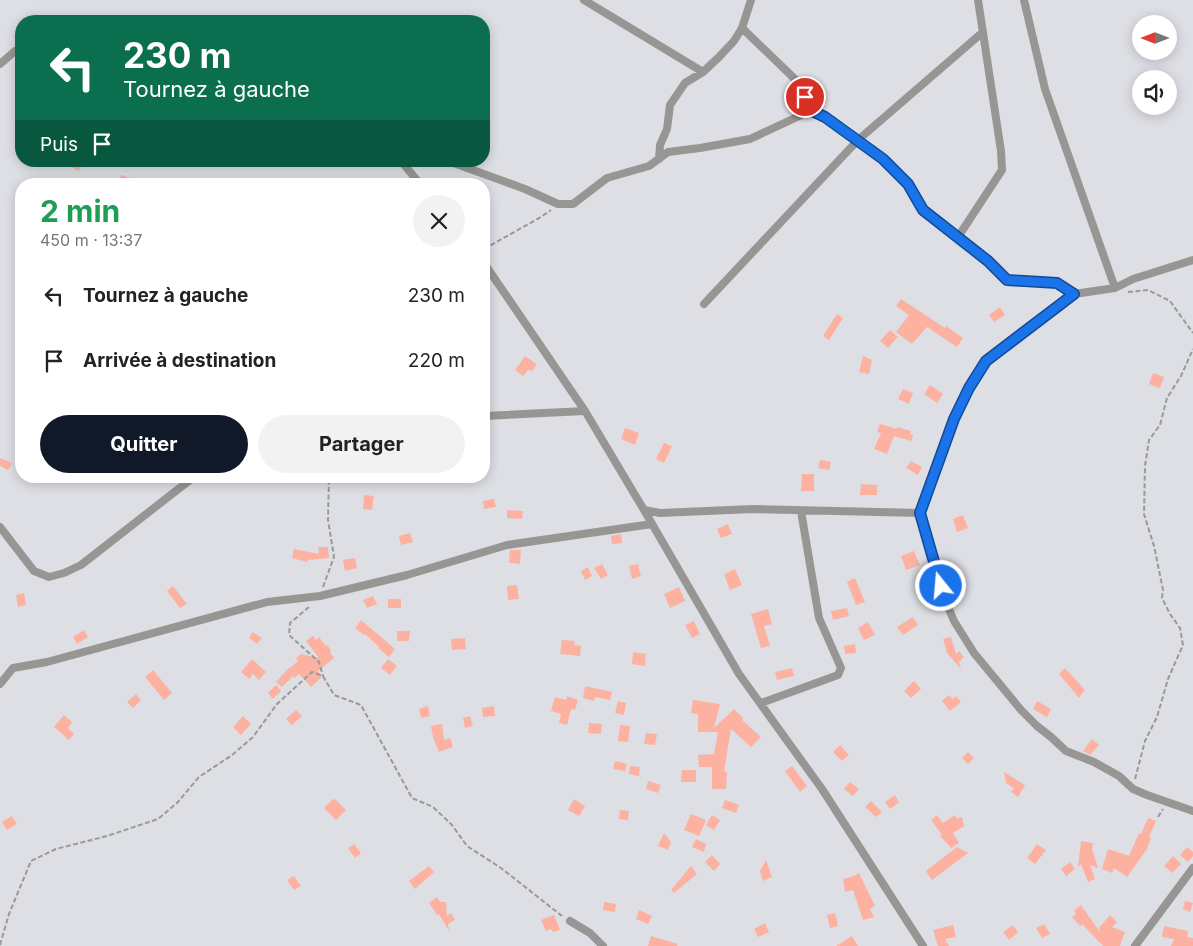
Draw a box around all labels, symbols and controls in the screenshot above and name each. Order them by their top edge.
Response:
north arrow [1132,15,1178,60]
map controls [1132,15,1177,115]
text: 230 m [123,34,231,76]
icon: left [40,35,105,100]
button: sound [1132,70,1177,115]
text: Tournez à gauche [123,76,310,102]
pin [784,76,826,118]
icon: arrive [791,83,819,111]
icon: arrive [88,130,116,158]
text: Puis [40,133,78,156]
text: 2 min [40,193,120,229]
button: close [413,195,465,247]
text: 450 m · 13:37 [40,230,142,250]
icon: left [40,282,68,310]
text: Tournez à gauche [83,284,248,307]
text: 230 m [408,284,465,307]
icon: arrive [40,347,68,375]
text: Arrivée à destination [83,349,276,372]
text: 220 m [408,349,465,372]
button: Quitter [40,415,248,473]
button: Partager [258,415,465,473]
position arrow [914,559,966,611]

